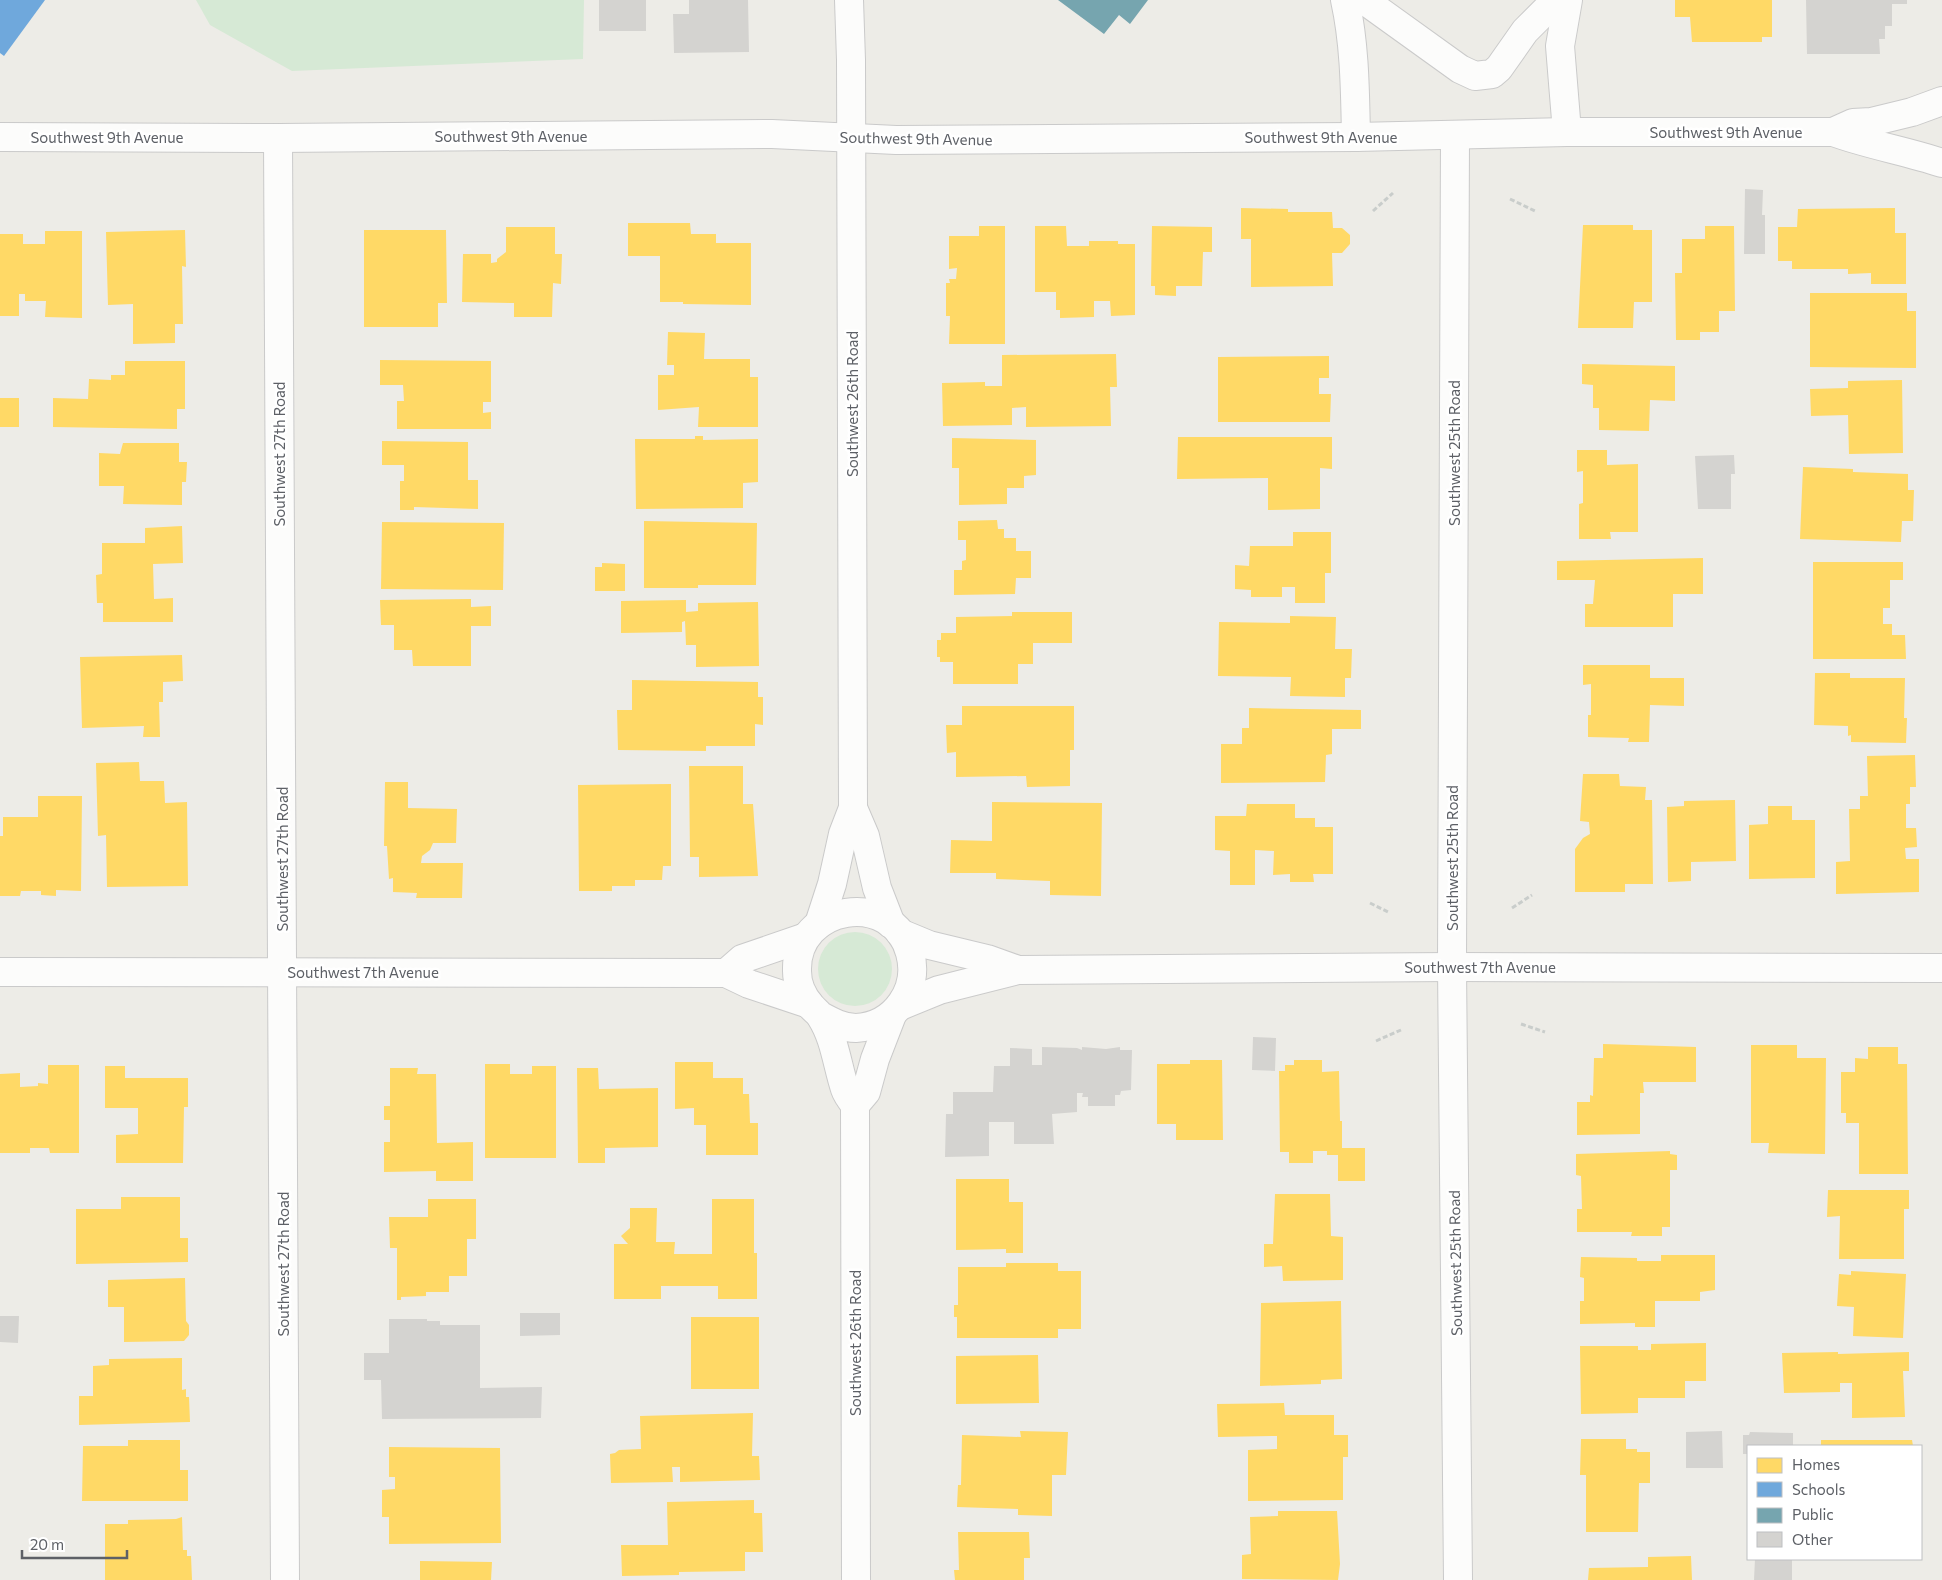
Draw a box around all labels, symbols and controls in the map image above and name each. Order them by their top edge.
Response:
street label: Southwest 9th Avenue [1650,123,1803,141]
street label: Southwest 9th Avenue [435,127,588,145]
street label: Southwest 9th Avenue [31,128,184,146]
street label: Southwest 9th Avenue [839,128,993,148]
street label: Southwest 9th Avenue [1245,128,1398,146]
street label: Southwest 26th Road [843,331,861,477]
street label: Southwest 25th Road [1445,380,1463,526]
street label: Southwest 27th Road [270,381,288,527]
street label: Southwest 25th Road [1443,785,1461,931]
street label: Southwest 27th Road [273,786,291,932]
street label: Southwest 7th Avenue [1404,958,1556,976]
street label: Southwest 7th Avenue [287,963,439,981]
street label: Southwest 25th Road [1445,1190,1465,1336]
street label: Southwest 27th Road [274,1191,292,1337]
street label: Southwest 26th Road [846,1270,864,1416]
legend [1747,1445,1922,1560]
text: Homes [1792,1455,1840,1473]
text: Schools [1792,1480,1846,1498]
text: Public [1792,1505,1834,1523]
scale bar [22,1528,128,1560]
text: Other [1792,1530,1833,1548]
text: 20 m [30,1535,64,1553]

